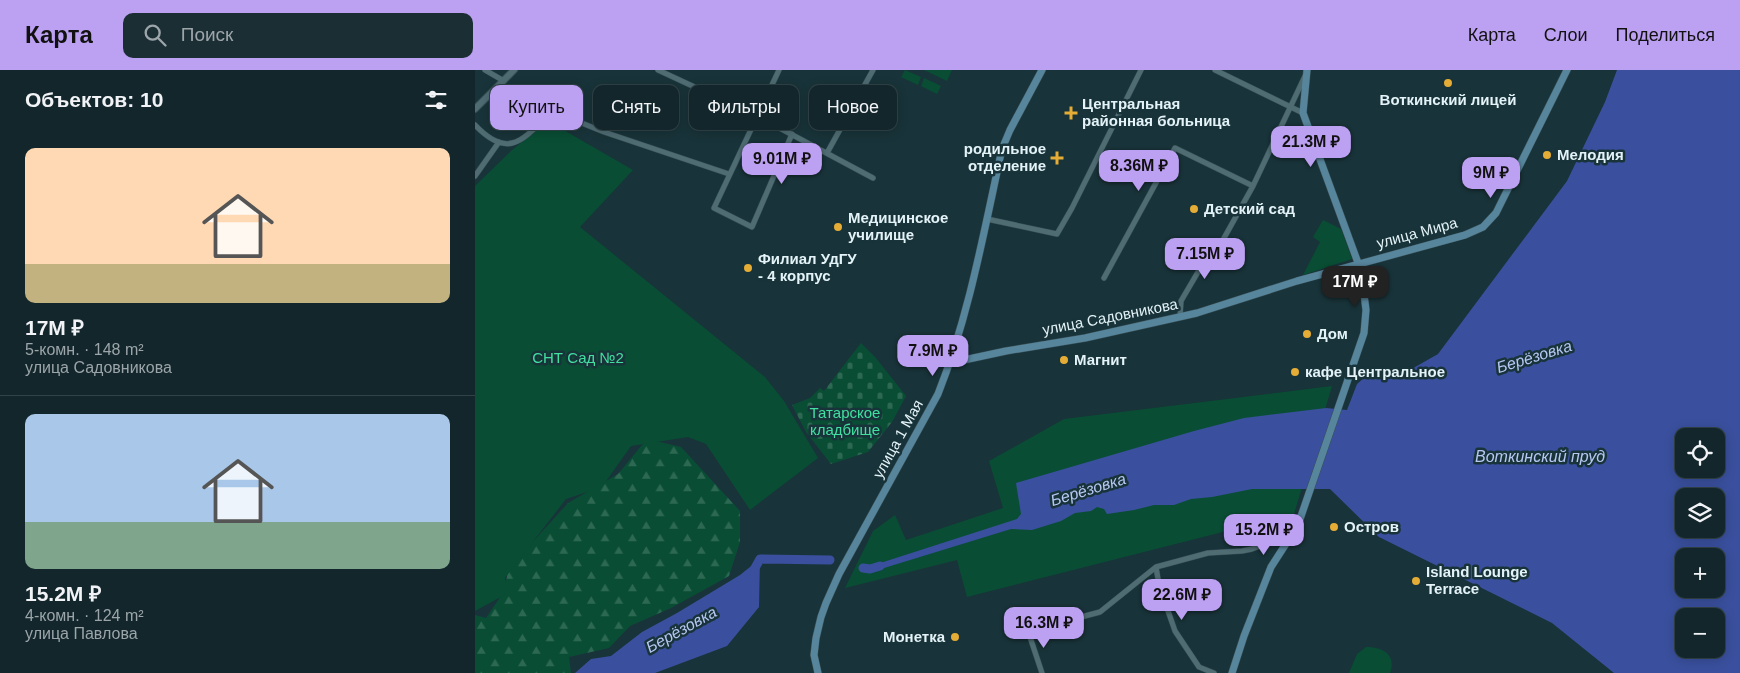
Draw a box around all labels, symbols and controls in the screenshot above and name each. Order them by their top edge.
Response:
search box [123,13,473,58]
text: Карта [25,21,93,48]
icon: search [141,21,169,49]
text: Поиск [181,24,233,45]
text: Карта [1468,25,1516,45]
text: Слои [1544,25,1588,45]
text: Поделиться [1616,25,1715,45]
marker: Воткинский лицей [1442,77,1454,89]
chip: Купить [490,85,583,130]
chip: Снять [593,85,679,130]
chip: Фильтры [689,85,799,130]
chip: Новое [809,85,897,130]
icon: filters [422,86,450,114]
text: Объектов: 10 [25,88,163,111]
place label: Воткинский лицей [1380,91,1516,108]
place label: Центральная районная больница [1082,95,1231,129]
marker: Центральная районная больница [1064,106,1078,120]
pin: 21.3M ₽ [1265,126,1357,168]
text: 21.3M ₽ [1282,133,1340,150]
place label: родильное отделение [964,140,1046,174]
pin: 9.01M ₽ [736,142,828,185]
place label: Мелодия [1557,146,1624,163]
marker: Мелодия [1541,149,1553,161]
text: 9.01M ₽ [753,150,811,167]
pin: 8.36M ₽ [1093,150,1185,192]
marker: родильное отделение [1050,151,1064,165]
pin: 9M ₽ [1461,156,1521,199]
text: 8.36M ₽ [1110,157,1168,174]
text: 9M ₽ [1473,164,1509,181]
icon: home [193,181,283,271]
place label: Детский сад [1204,200,1295,217]
marker: Детский сад [1188,203,1200,215]
place label: Медицинское училище [848,209,948,243]
street label: улица Мира [1375,213,1460,251]
marker: Медицинское училище [832,221,844,233]
pin: 7.15M ₽ [1159,238,1251,280]
text: 7.15M ₽ [1176,245,1234,262]
place label: Филиал УдГУ - 4 корпус [758,250,857,284]
marker: Филиал УдГУ - 4 корпус [742,262,754,274]
pin: 17M ₽ [1320,266,1390,308]
text: 17M ₽ [1333,273,1377,290]
street label: улица Садовникова [1041,295,1180,338]
text: 17M ₽ [25,316,84,339]
place label: Дом [1317,325,1348,342]
marker: Дом [1301,328,1313,340]
pin: 7.9M ₽ [892,334,974,377]
water label: Берёзовка [1494,337,1574,376]
text: 5-комн. · 148 m² [25,341,144,358]
text: 7.9M ₽ [908,342,958,359]
park label: СНТ Сад №2 [532,349,624,366]
place label: Магнит [1074,351,1127,368]
marker: Магнит [1058,354,1070,366]
text: улица Садовникова [25,359,172,376]
place label: кафе Центральное [1305,363,1445,380]
marker: кафе Центральное [1289,366,1301,378]
street label: улица 1 Мая [869,397,926,481]
park label: Татарское кладбище [810,404,880,438]
map controls [1675,428,1725,658]
button: locate [1675,428,1725,478]
icon: home [193,446,283,536]
water label: Воткинский пруд [1475,448,1605,465]
water label: Берёзовка [1048,470,1128,509]
button: layers [1675,488,1725,538]
pin: 15.2M ₽ [1218,514,1310,556]
place label: Остров [1344,518,1399,535]
text: 15.2M ₽ [1235,521,1293,538]
marker: Остров [1328,521,1340,533]
button: + [1675,548,1725,598]
place label: Island Lounge Terrace [1426,563,1528,597]
marker: Island Lounge Terrace [1410,575,1422,587]
pin: 22.6M ₽ [1136,578,1228,621]
text: 15.2M ₽ [25,582,101,605]
text: 22.6M ₽ [1153,586,1211,603]
water label: Берёзовка [643,603,720,656]
pin: 16.3M ₽ [998,606,1090,649]
text: 4-комн. · 124 m² [25,607,144,624]
button: − [1675,608,1725,658]
text: 16.3M ₽ [1015,614,1073,631]
text: улица Павлова [25,625,138,642]
place label: Монетка [883,628,946,645]
marker: Монетка [949,631,961,643]

